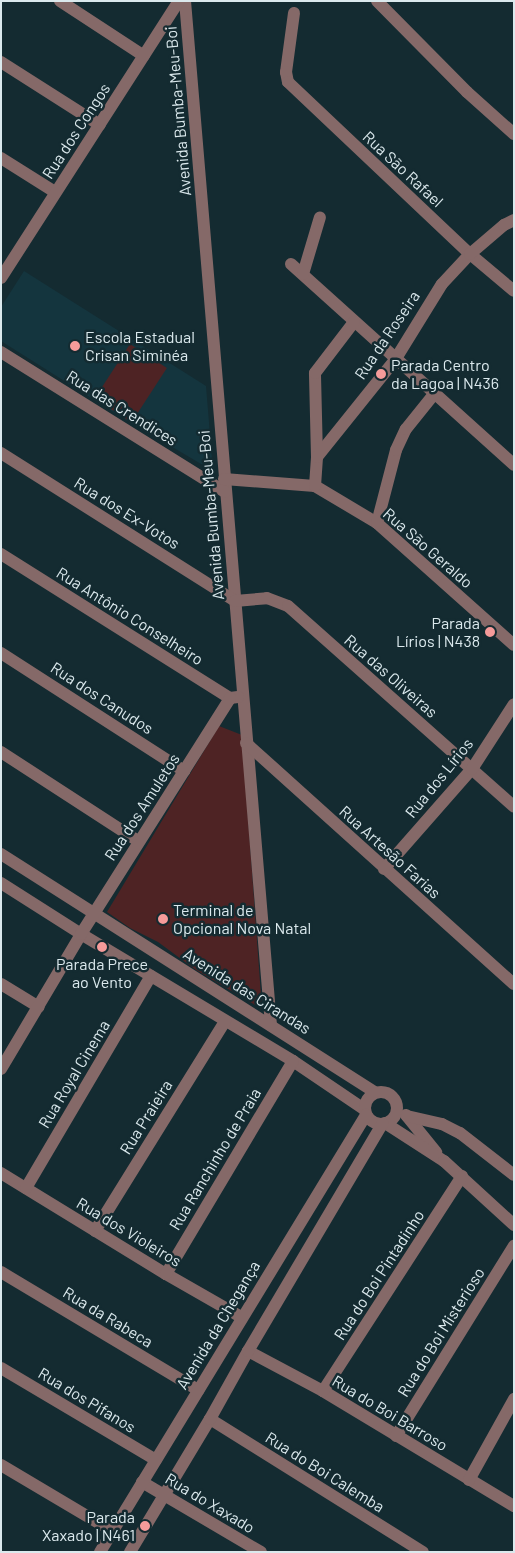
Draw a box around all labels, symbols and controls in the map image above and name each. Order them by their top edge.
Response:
street label: Avenida Bumba-Meu-Boi [161,25,195,197]
street label: Rua dos Congos [38,80,114,182]
street label: Rua São Rafael [359,127,447,211]
street label: Rua da Roseira [350,287,424,383]
place label: Escola Estadual Crisan Siminéa [85,327,195,365]
marker: Escola Estadual Crisan Siminéa [69,340,81,352]
place label: Parada Centro da Lagoa | N436 [391,355,499,393]
street label: Rua das Crendices [63,366,181,450]
marker: Parada Centro da Lagoa | N436 [375,368,387,380]
street label: Avenida Bumba-Meu-Boi [194,429,228,601]
street label: Rua dos Ex-Votos [71,473,183,553]
street label: Rua São Geraldo [379,504,477,592]
street label: Rua Antônio Conselheiro [53,563,207,669]
place label: Parada Lírios | N438 [396,613,480,651]
marker: Parada Lírios | N438 [484,626,496,638]
street label: Rua das Oliveiras [341,630,441,722]
street label: Rua dos Canudos [47,658,157,738]
street label: Rua dos Lírios [401,734,477,822]
street label: Rua dos Amuletos [100,750,184,864]
street label: Rua Artesão Farias [335,801,445,903]
place label: Terminal de Opcional Nova Natal [173,900,311,938]
marker: Terminal de Opcional Nova Natal [157,913,169,925]
marker: Parada Prece ao Vento [96,941,108,953]
street label: Avenida das Cirandas [180,944,314,1038]
place label: Parada Prece ao Vento [56,954,148,992]
street label: Rua Royal Cinema [34,1017,114,1131]
street label: Rua Praieira [116,1076,176,1158]
street label: Rua Ranchinho de Praia [165,1084,265,1234]
street label: Rua dos Violeiros [73,1193,185,1271]
street label: Rua do Boi Pintadinho [330,1206,428,1344]
street label: Avenida da Chegança [172,1257,264,1393]
street label: Rua do Boi Misterioso [393,1264,489,1400]
street label: Rua da Rabeca [60,1283,156,1351]
street label: Rua dos Pifanos [35,1363,139,1437]
street label: Rua do Boi Barroso [329,1371,451,1455]
street label: Rua do Boi Calemba [262,1428,388,1516]
street label: Rua do Xaxado [162,1469,258,1537]
place label: Parada Xaxado | N461 [42,1507,135,1545]
marker: Parada Xaxado | N461 [139,1520,151,1532]

